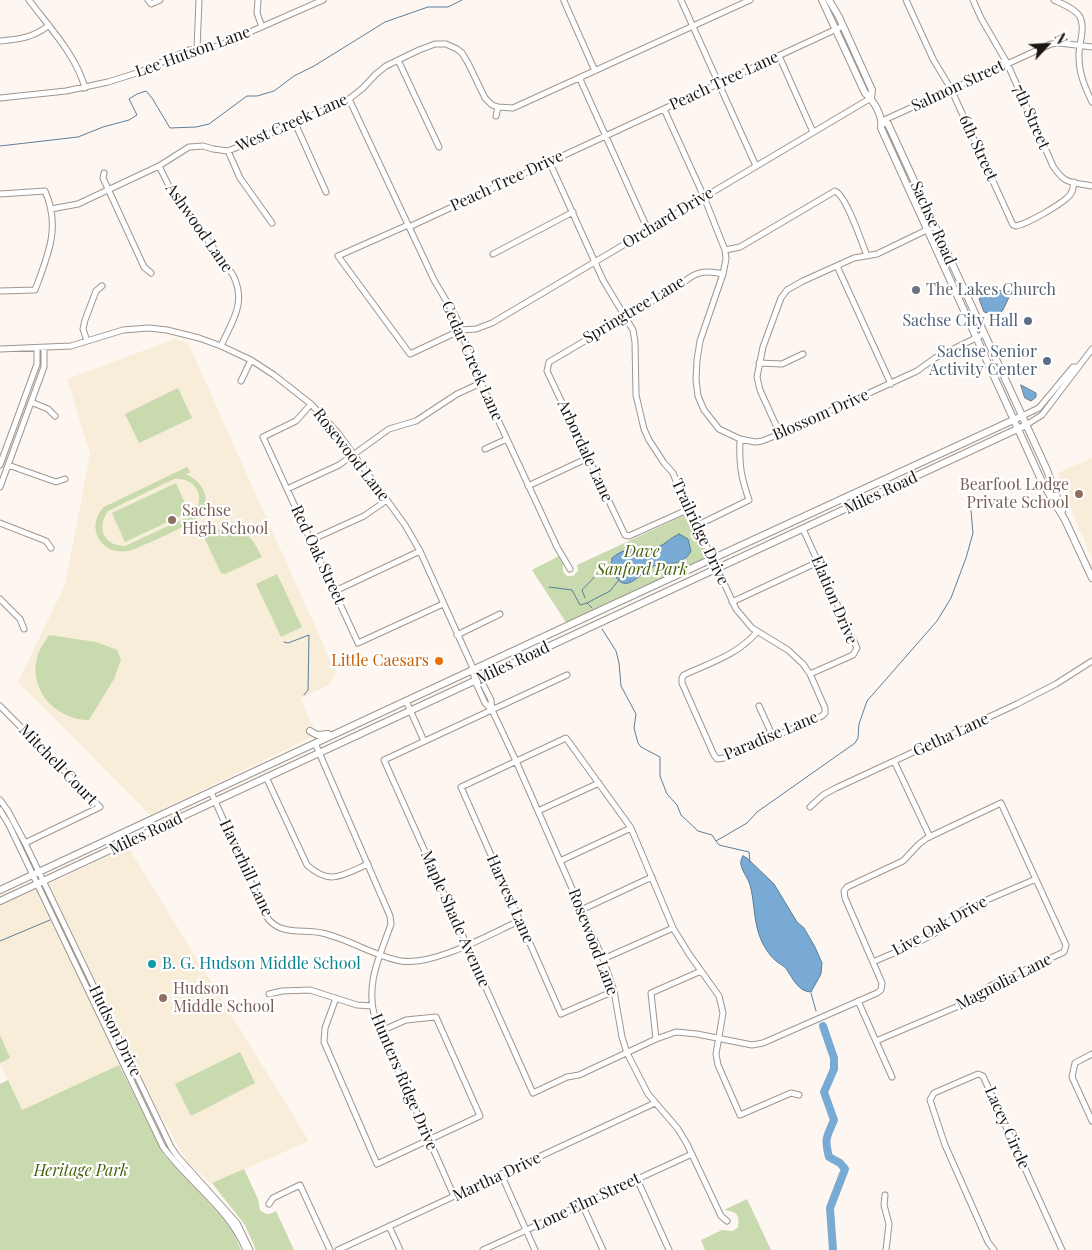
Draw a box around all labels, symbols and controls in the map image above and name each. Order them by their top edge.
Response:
north arrow [1022,20,1072,70]
street label: Lee Hutson Lane [133,22,253,82]
text: N [1050,30,1072,47]
street label: Peach Tree Lane [666,47,782,115]
street label: Salmon Street [908,56,1008,116]
street label: 7th Street [1008,82,1054,152]
street label: West Creek Lane [233,90,351,156]
street label: 6th Street [954,112,1002,184]
street label: Peach Tree Drive [447,146,567,216]
street label: Sachse Road [906,178,960,268]
street label: Ashwood Lane [161,180,237,276]
street label: Orchard Drive [619,183,717,253]
street label: Springtree Lane [580,272,688,348]
place label: The Lakes Church [926,280,1056,300]
marker: The Lakes Church [910,284,922,296]
street label: Cedar Creek Lane [437,298,507,424]
place label: Sachse City Hall [902,311,1018,331]
marker: Sachse City Hall [1022,315,1034,327]
place label: Sachse Senior Activity Center [929,342,1037,380]
marker: Sachse Senior Activity Center [1041,355,1053,367]
street label: Blossom Drive [770,385,872,445]
street label: Arbordale Lane [553,397,617,505]
street label: Rosewood Lane [309,405,393,505]
street label: Miles Road [841,468,921,518]
place label: Bearfoot Lodge Private School [960,475,1069,513]
street label: Trailridge Drive [667,476,733,588]
marker: Bearfoot Lodge Private School [1073,488,1085,500]
place label: Sachse High School [182,501,268,539]
street label: Red Oak Street [287,502,349,608]
marker: Sachse High School [166,514,178,526]
park label: Dave Sanford Park [596,542,688,580]
street label: Elation Drive [807,553,861,647]
street label: Miles Road [473,638,553,688]
place label: Little Caesars [331,651,429,671]
marker: Little Caesars [433,655,445,667]
street label: Paradise Lane [721,708,821,764]
street label: Getha Lane [910,709,992,761]
street label: Mitchell Court [15,721,101,809]
street label: Miles Road [106,809,186,859]
street label: Haverhill Lane [215,816,277,920]
street label: Maple Shade Avenue [416,848,494,990]
street label: Harvest Lane [482,852,538,946]
street label: Rosewood Lane [564,886,622,998]
street label: Live Oak Drive [889,892,991,960]
street label: Magnolia Lane [953,950,1055,1014]
place label: B. G. Hudson Middle School [162,954,361,974]
marker: B. G. Hudson Middle School [146,958,158,970]
place label: Hudson Middle School [173,979,274,1017]
street label: Hudson Drive [85,982,145,1080]
marker: Hudson Middle School [157,992,169,1004]
street label: Hunters Ridge Drive [367,1011,441,1153]
street label: Lacey Circle [980,1084,1034,1172]
street label: Martha Drive [450,1148,544,1206]
park label: Heritage Park [34,1161,128,1181]
street label: Lone Elm Street [531,1169,643,1235]

